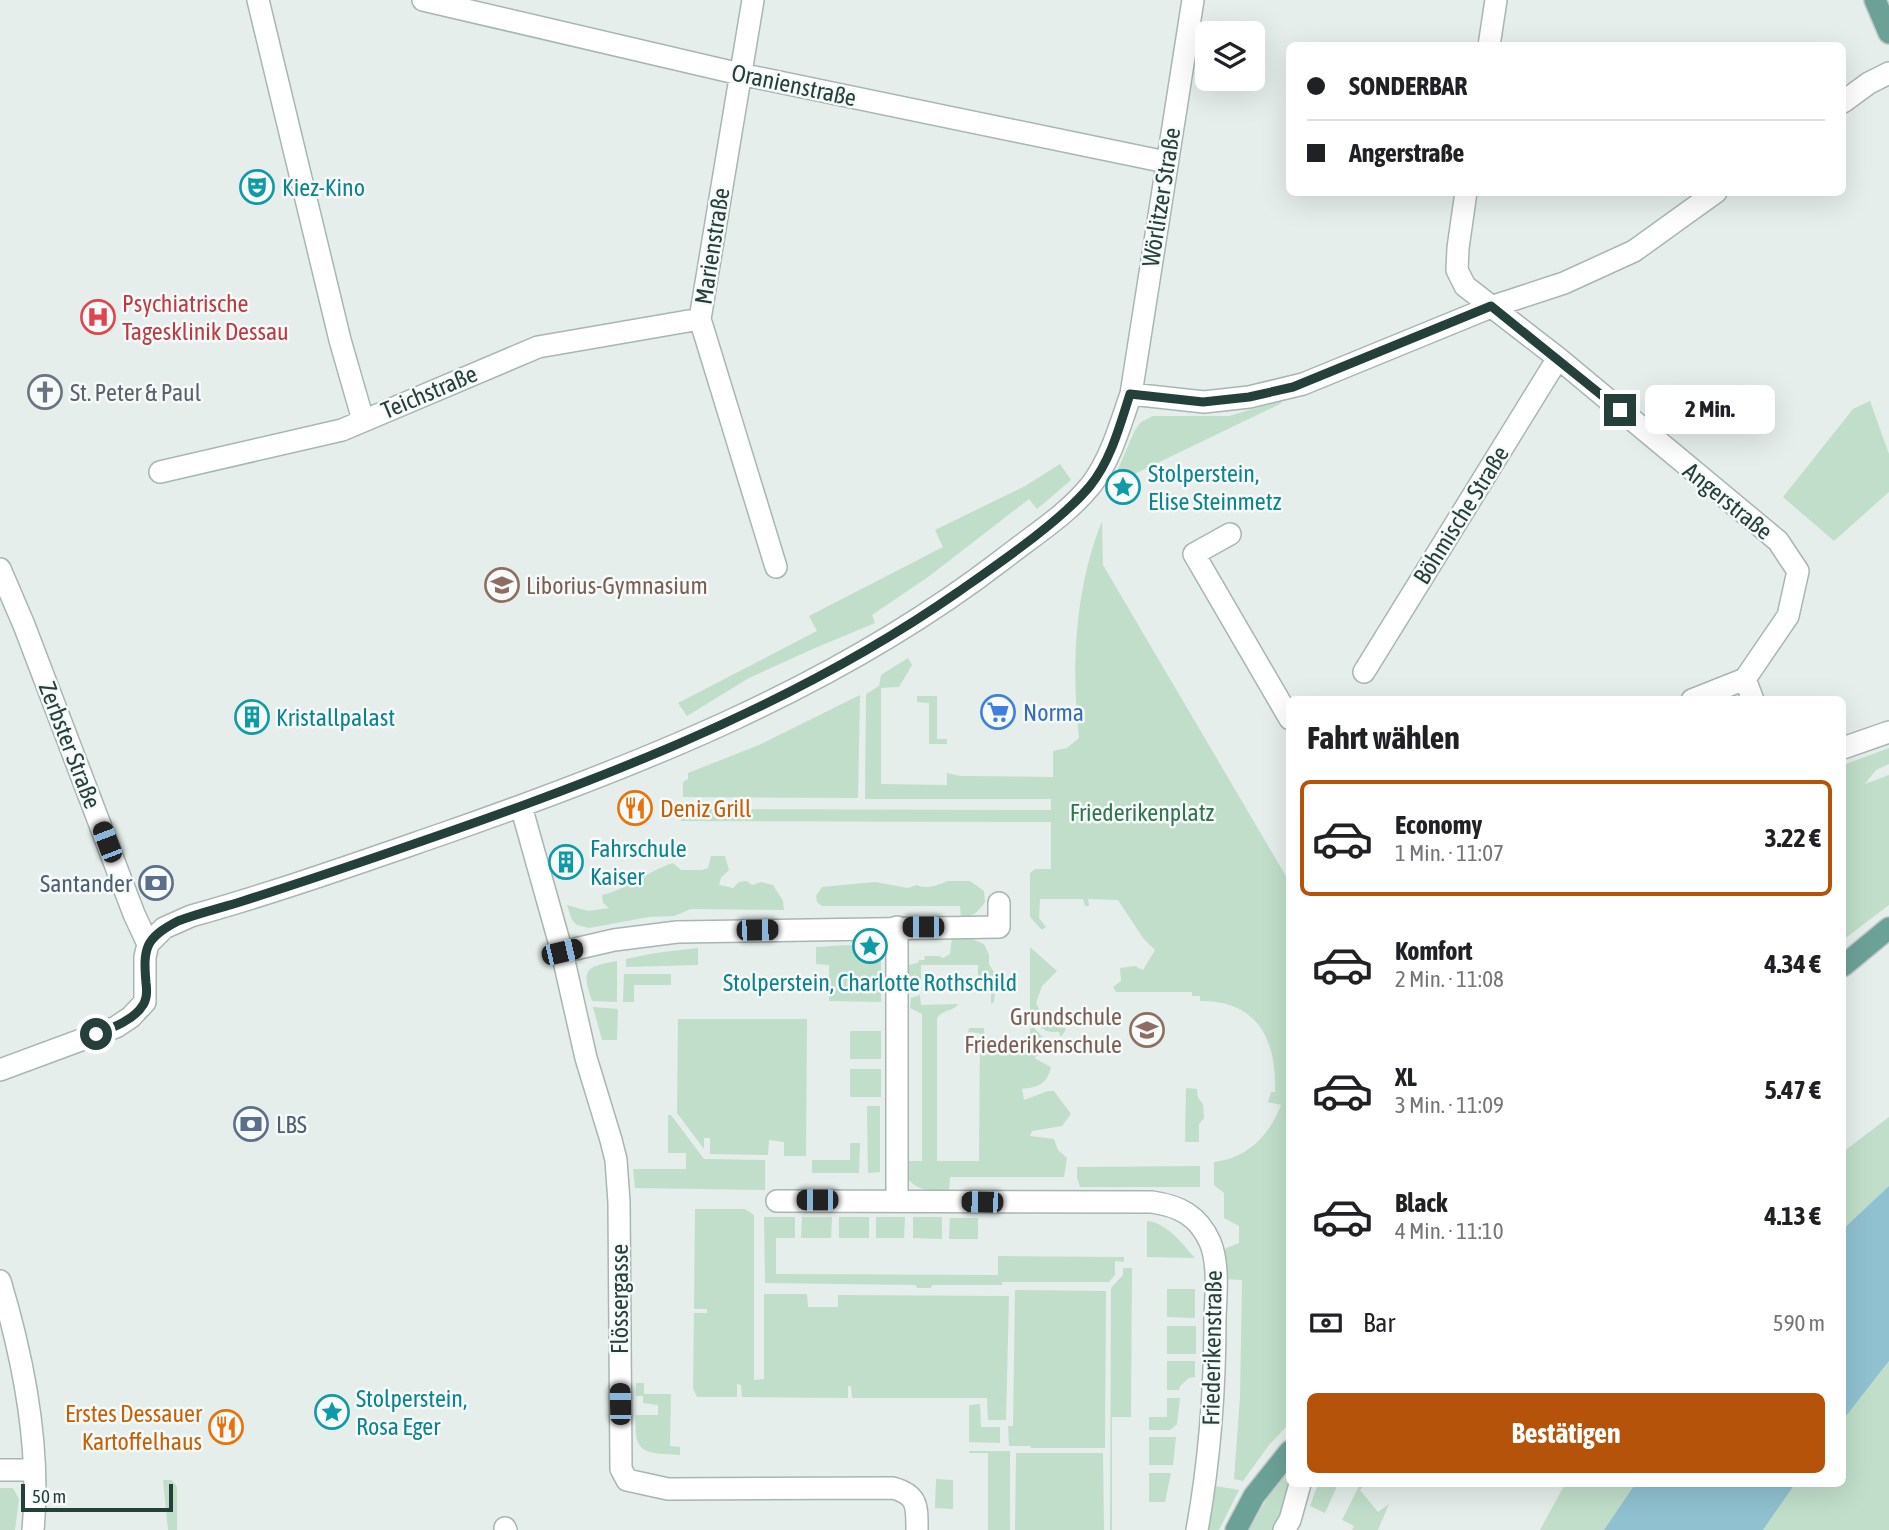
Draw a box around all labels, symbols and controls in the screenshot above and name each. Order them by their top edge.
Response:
map controls [1195,21,1265,91]
button: layers [1195,21,1265,91]
street label: Oranienstraße [729,59,859,111]
text: SONDERBAR [1349,71,1467,101]
street label: Wörlitzer Straße [1137,126,1185,268]
text: Angerstraße [1349,138,1464,168]
theatre icon: Kiez-Kino [238,168,276,206]
place label: Kiez-Kino [282,174,365,201]
street label: Marienstraße [689,186,735,306]
place label: Psychiatrische Tagesklinik Dessau [122,290,289,345]
hospital icon: Psychiatrische Tagesklinik Dessau [79,298,117,336]
street label: Teichstraße [377,360,481,424]
church icon: St. Peter & Paul [26,373,64,411]
place label: St. Peter & Paul [70,379,202,406]
callout: 2 Min. [1644,386,1774,434]
route end [1604,394,1636,426]
text: 2 Min. [1685,396,1735,422]
street label: Böhmische Straße [1408,441,1514,589]
street label: Angerstraße [1678,457,1778,545]
place label: Stolperstein, Elise Steinmetz [1148,460,1282,515]
place icon: Stolperstein, Elise Steinmetz [1104,468,1142,506]
school or university icon: Liborius-Gymnasium [483,566,521,604]
place label: Liborius-Gymnasium [526,572,708,599]
street label: Zerbster Straße [33,678,107,812]
supermarket icon: Norma [979,693,1017,731]
building icon: Kristallpalast [233,698,271,736]
place label: Norma [1023,699,1084,726]
place label: Kristallpalast [276,704,395,731]
text: Fahrt wählen [1307,719,1460,756]
restaurant icon: Deniz Grill [616,789,654,827]
place label: Deniz Grill [660,795,752,822]
park label: Friederikenplatz [1070,799,1215,826]
icon: car [1311,807,1374,870]
text: Economy [1395,810,1482,840]
car [90,819,125,865]
text: 3.22 € [1764,823,1821,853]
place label: Fahrschule Kaiser [590,835,687,890]
text: 1 Min. · 11:07 [1395,840,1504,866]
building icon: Fahrschule Kaiser [547,843,585,881]
bank icon: Santander [137,864,175,902]
place label: Santander [40,870,133,897]
car [903,917,945,938]
car [736,919,779,941]
place icon: Stolperstein, Charlotte Rothschild [851,927,889,965]
icon: car [1311,933,1374,996]
text: Komfort [1395,936,1472,966]
car [540,937,585,967]
text: 4.34 € [1764,949,1821,979]
text: 2 Min. · 11:08 [1395,966,1504,992]
place label: Stolperstein, Charlotte Rothschild [723,969,1017,996]
place label: Grundschule Friederikenschule [964,1003,1122,1058]
school or university icon: Grundschule Friederikenschule [1128,1011,1166,1049]
route start [80,1018,112,1050]
icon: car [1311,1059,1374,1122]
text: XL [1395,1062,1417,1092]
text: 5.47 € [1764,1075,1821,1105]
text: 3 Min. · 11:09 [1395,1092,1504,1118]
bank icon: LBS [232,1105,270,1143]
place label: LBS [276,1111,307,1138]
icon: car [1311,1185,1374,1248]
text: Black [1395,1188,1447,1218]
car [797,1190,839,1211]
car [961,1191,1004,1213]
text: 4.13 € [1764,1201,1821,1231]
text: 4 Min. · 11:10 [1395,1218,1503,1244]
street label: Flössergasse [606,1244,633,1354]
street label: Friederikenstraße [1197,1270,1227,1426]
icon: cash [1307,1304,1345,1342]
text: Bar [1363,1308,1395,1338]
text: 590 m [1773,1310,1825,1336]
car [610,1383,631,1425]
place label: Stolperstein, Rosa Eger [356,1385,467,1440]
place icon: Stolperstein, Rosa Eger [313,1393,351,1431]
button: Bestätigen [1307,1393,1825,1473]
place label: Erstes Dessauer Kartoffelhaus [65,1400,203,1455]
restaurant icon: Erstes Dessauer Kartoffelhaus [207,1408,245,1446]
scale bar [21,1481,173,1513]
text: 50 m [32,1485,66,1507]

